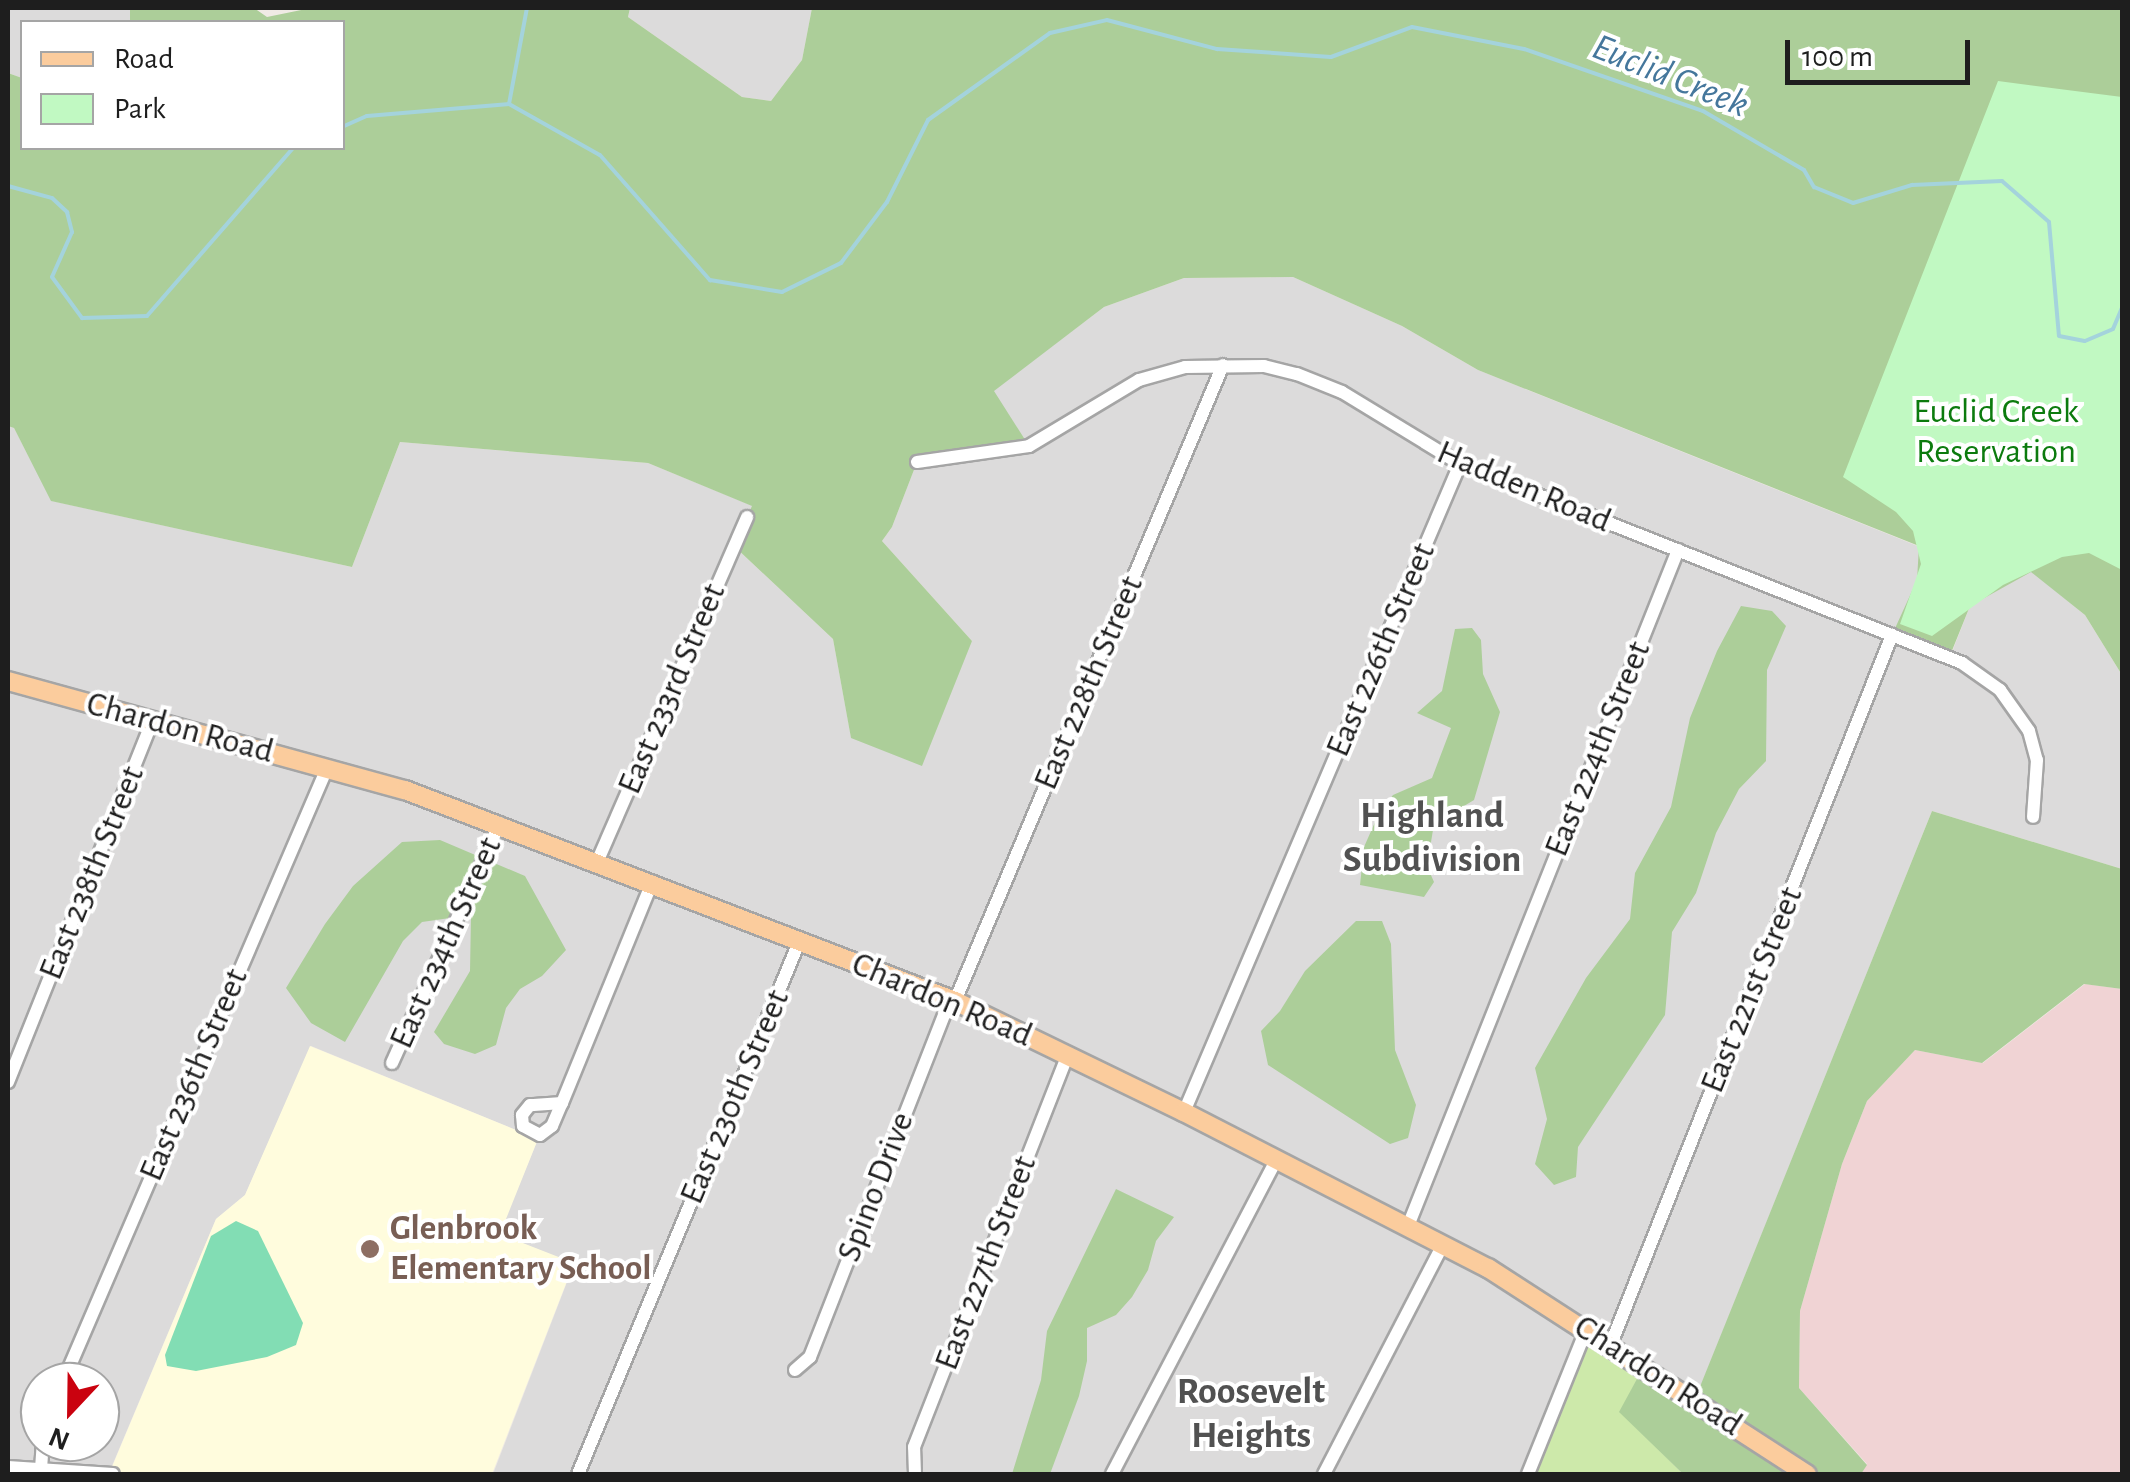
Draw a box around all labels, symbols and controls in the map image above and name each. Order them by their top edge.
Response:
legend [20,20,345,150]
scale bar [1790,20,1975,82]
water label: Euclid Creek [1585,25,1755,129]
text: 100 m [1802,42,1873,72]
text: Road [114,44,174,74]
text: Park [114,94,166,124]
park label: Euclid Creek Reservation [1913,391,2079,473]
street label: Hadden Road [1431,431,1617,543]
street label: East 226th Street [1317,537,1445,763]
street label: East 228th Street [1025,570,1153,796]
street label: East 233rd Street [609,577,735,801]
street label: East 224th Street [1536,635,1660,863]
street label: Chardon Road [82,683,278,773]
street label: East 238th Street [30,760,154,986]
district label: Highland Subdivision [1343,794,1521,884]
street label: East 234th Street [381,831,511,1055]
street label: East 221st Street [1692,881,1812,1099]
street label: Chardon Road [845,943,1039,1057]
street label: East 236th Street [130,963,258,1187]
street label: East 230th Street [671,984,799,1210]
street label: Spino Drive [828,1106,924,1268]
street label: East 227th Street [926,1150,1046,1376]
place label: Glenbrook Elementary School [390,1208,652,1290]
marker: Glenbrook Elementary School [359,1238,381,1260]
street label: Chardon Road [1566,1306,1750,1446]
north arrow [20,1362,120,1462]
district label: Roosevelt Heights [1177,1370,1325,1460]
text: N [45,1421,74,1455]

